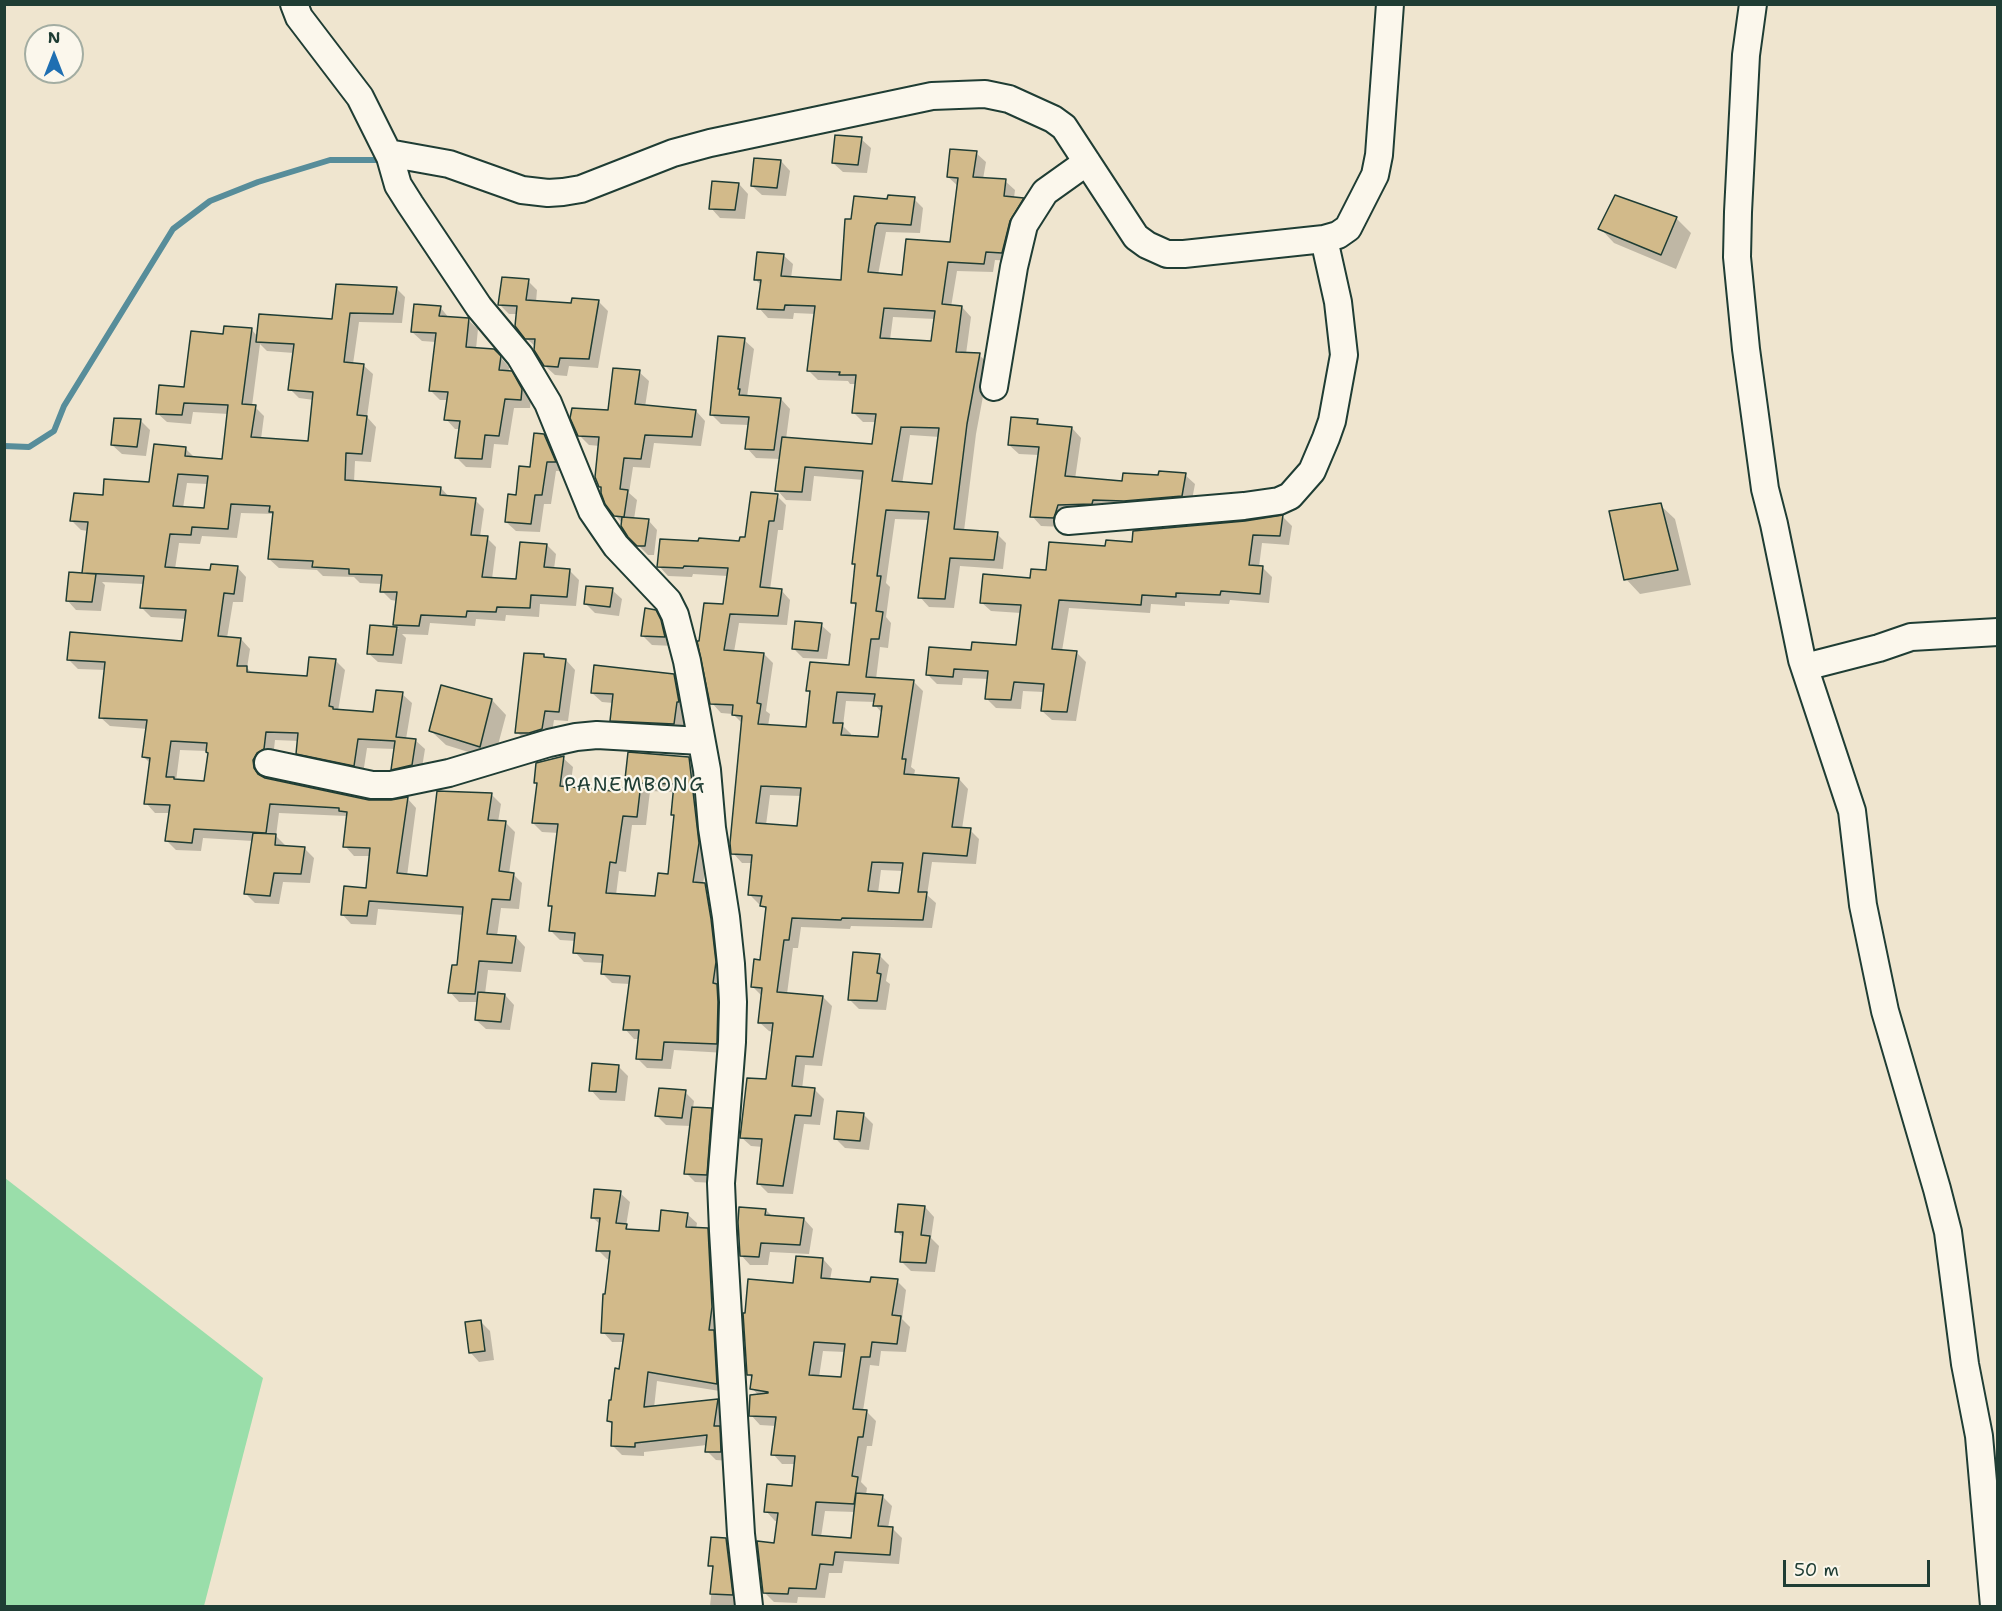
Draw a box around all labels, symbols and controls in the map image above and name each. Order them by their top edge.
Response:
north arrow [24,24,84,84]
text: N [48,27,60,48]
district label: PANEMBONG [564,774,706,798]
scale bar [1786,1548,1933,1586]
text: 50 m [1794,1558,1839,1582]

